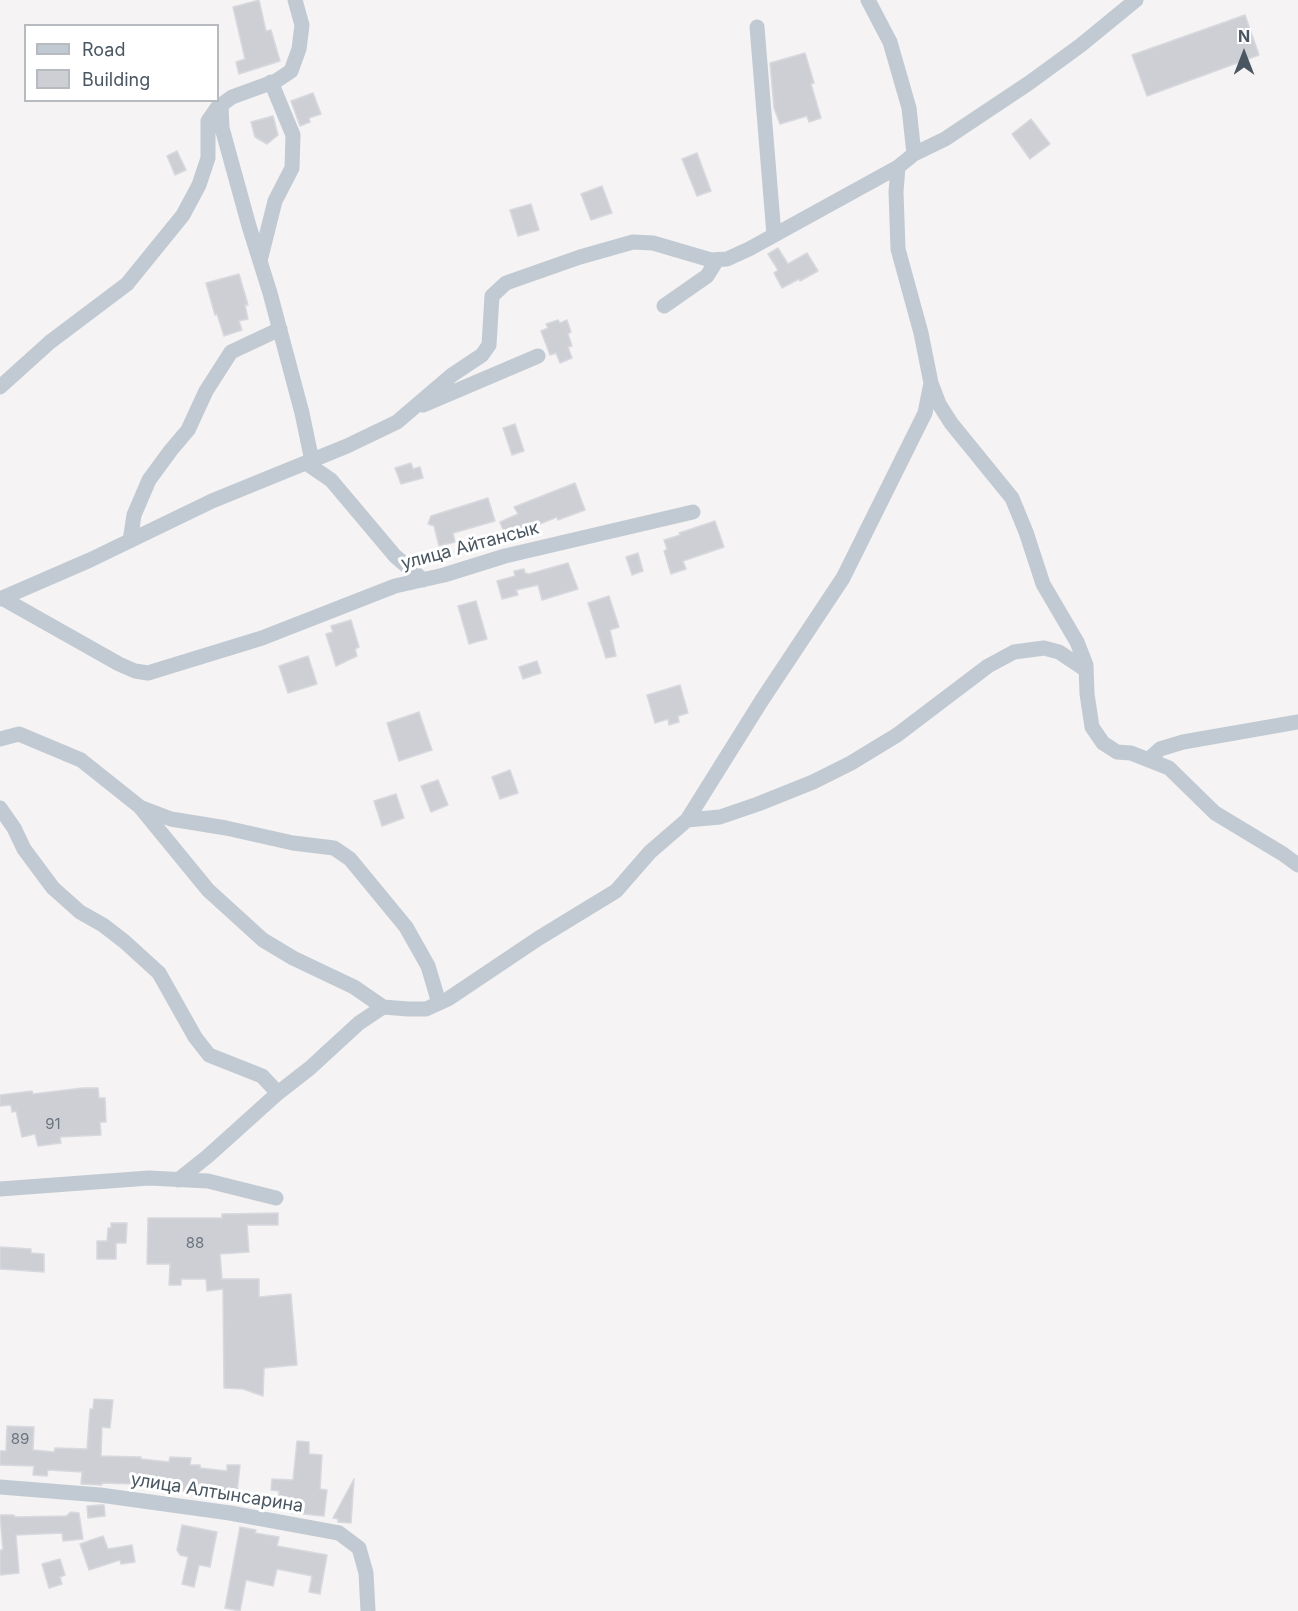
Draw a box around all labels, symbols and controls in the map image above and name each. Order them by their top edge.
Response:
legend [24,24,219,102]
north arrow [1214,24,1274,84]
text: N [1238,26,1250,46]
text: Road [82,39,125,60]
text: Building [82,69,150,90]
street label: улица Айтансык [399,517,541,575]
house number: 91 [45,1115,61,1133]
house number: 88 [186,1234,204,1252]
house number: 89 [11,1430,29,1448]
street label: улица Алтынсарина [129,1469,305,1517]

